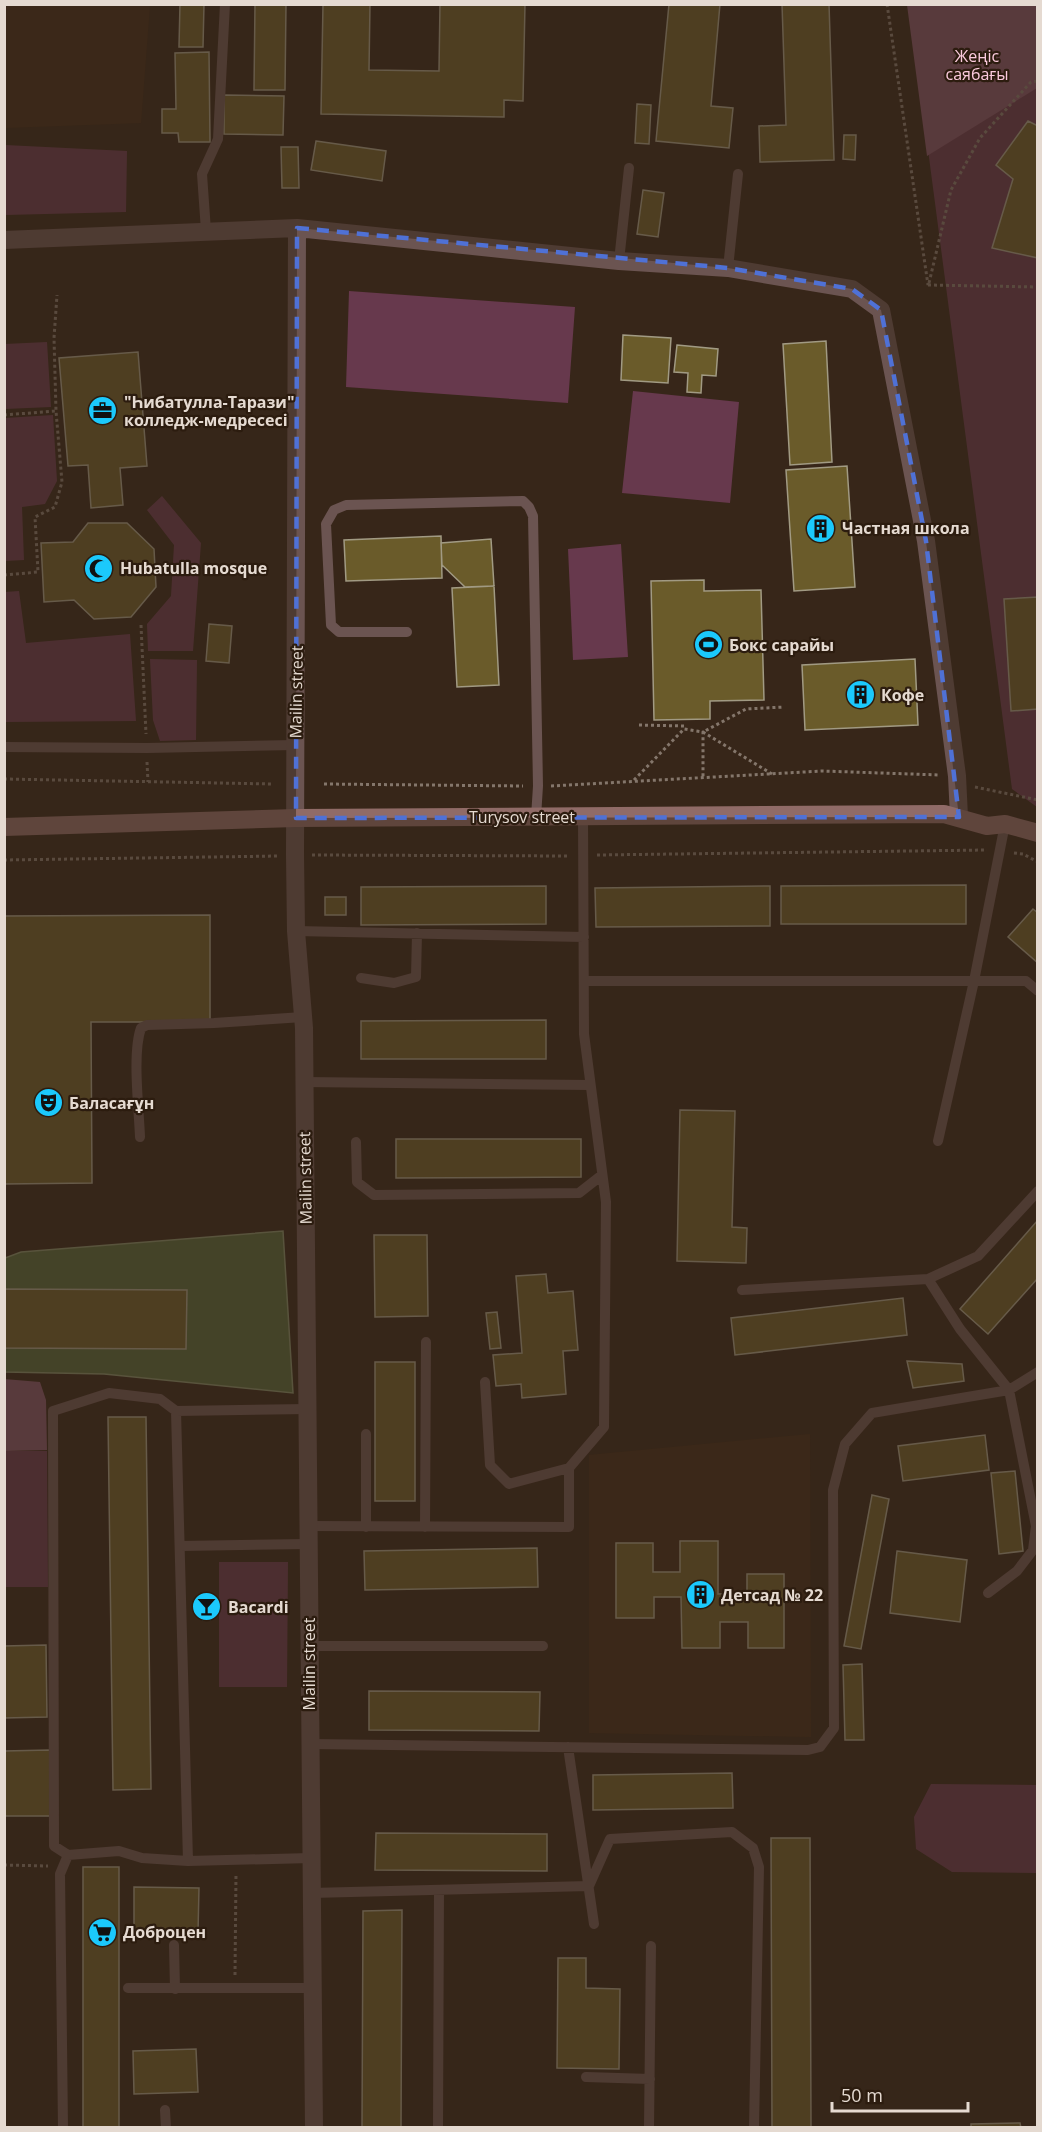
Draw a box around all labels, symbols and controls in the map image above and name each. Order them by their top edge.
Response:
park label: Жеңіс саябағы [945,45,1009,85]
place label: "Һибатулла-Тарази" колледж-медресесі [124,391,294,431]
office icon: "Һибатулла-Тарази" колледж-медресесі [87,395,119,427]
building icon: Частная школа [805,512,837,544]
place label: Частная школа [842,517,970,539]
mosque icon: Hubatulla mosque [83,552,115,584]
place label: Hubatulla mosque [120,557,267,579]
sports icon: Бокс сарайы [692,629,724,661]
place label: Бокс сарайы [729,634,834,656]
street label: Mailin street [284,645,308,739]
building icon: Кофе [844,679,876,711]
place label: Кофе [881,684,924,706]
street label: Turysov street [469,806,575,828]
theatre icon: Баласағұн [32,1087,64,1119]
place label: Баласағұн [69,1092,154,1114]
street label: Mailin street [293,1131,317,1225]
building icon: Детсад № 22 [684,1579,716,1611]
place label: Детсад № 22 [721,1584,823,1606]
bar icon: Bacardi [191,1591,223,1623]
place label: Bacardi [228,1596,289,1618]
street label: Mailin street [298,1617,320,1710]
supermarket icon: Доброцен [86,1916,118,1948]
place label: Доброцен [123,1921,206,1943]
scale bar [832,2075,968,2113]
text: 50 m [841,2083,883,2107]

